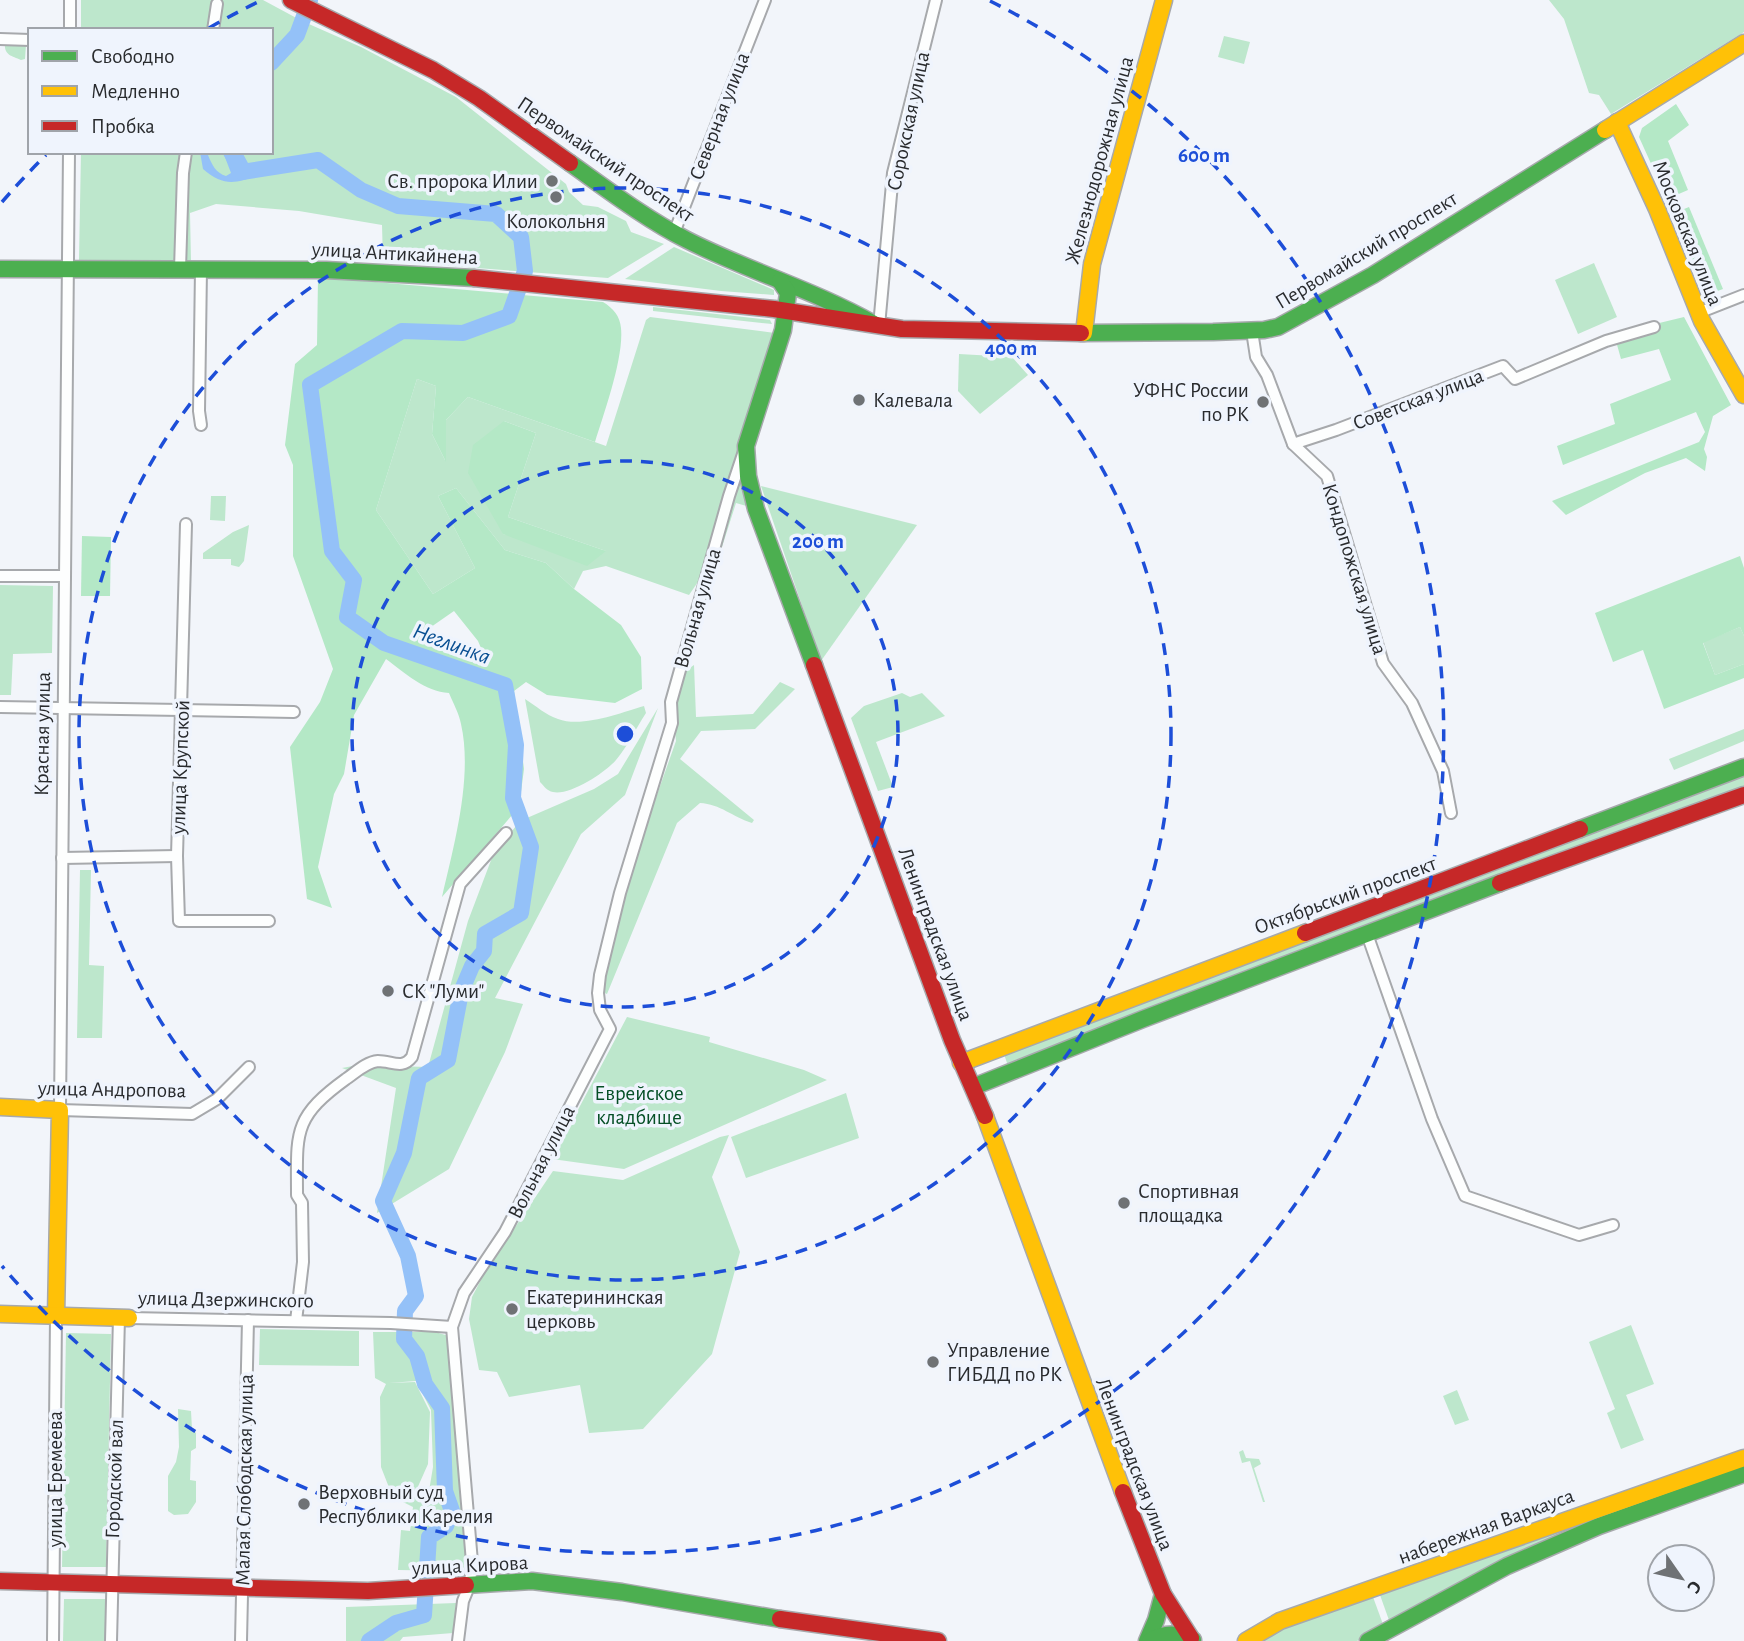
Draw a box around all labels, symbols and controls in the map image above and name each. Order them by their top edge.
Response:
legend [28,28,273,154]
text: Свободно [91,46,175,67]
street label: Северная улица [686,49,754,183]
street label: Сорокская улица [883,49,934,193]
street label: Железнодорожная улица [1062,54,1137,266]
text: Медленно [91,81,180,102]
street label: Первомайский проспект [514,93,698,227]
text: Пробка [91,116,155,137]
text: 600 m [1178,145,1230,166]
street label: Московская улица [1649,158,1726,309]
place label: Св. пророка Илии [387,171,538,192]
marker: Св. пророка Илии [544,173,560,189]
street label: Первомайский проспект [1272,188,1461,313]
marker: Колокольня [548,189,564,205]
place label: Колокольня [506,211,606,232]
street label: улица Антикайнена [310,239,479,268]
text: 400 m [985,338,1037,359]
street label: Советская улица [1350,365,1487,434]
place label: УФНС России по РК [1133,380,1249,425]
place label: Калевала [873,390,953,411]
marker: Калевала [851,392,867,408]
marker: УФНС России по РК [1255,394,1271,410]
street label: Кондопожская улица [1319,481,1391,658]
text: 200 m [792,531,844,552]
street label: Вольная улица [670,545,725,671]
water label: Неглинка [410,620,493,669]
street label: Красная улица [31,671,54,796]
street label: улица Крупской [168,699,193,836]
centre of rings [613,722,637,746]
street label: Ленинградская улица [894,845,977,1024]
street label: Октябрьский проспект [1251,853,1439,938]
place label: СК "Луми" [402,981,485,1002]
marker: СК "Луми" [380,983,396,999]
street label: улица Андропова [37,1078,187,1101]
park label: Еврейское кладбище [594,1083,684,1128]
street label: Вольная улица [504,1102,579,1222]
place label: Спортивная площадка [1138,1181,1239,1226]
marker: Спортивная площадка [1116,1195,1132,1211]
street label: улица Дзержинского [137,1287,314,1312]
place label: Екатерининская церковь [526,1287,664,1332]
marker: Екатерининская церковь [504,1301,520,1317]
place label: Управление ГИБДД по РК [947,1340,1062,1385]
marker: Управление ГИБДД по РК [925,1354,941,1370]
street label: Малая Слободская улица [232,1373,257,1586]
street label: Ленинградская улица [1092,1375,1177,1554]
street label: улица Еремеева [45,1410,66,1548]
street label: Городской вал [102,1419,127,1539]
place label: Верховный суд Республики Карелия [318,1482,493,1527]
street label: набережная Варкауса [1395,1485,1577,1568]
marker: Верховный суд Республики Карелия [296,1496,312,1512]
north arrow [1646,1543,1716,1613]
street label: улица Кирова [410,1552,529,1579]
text: С [1683,1577,1705,1596]

